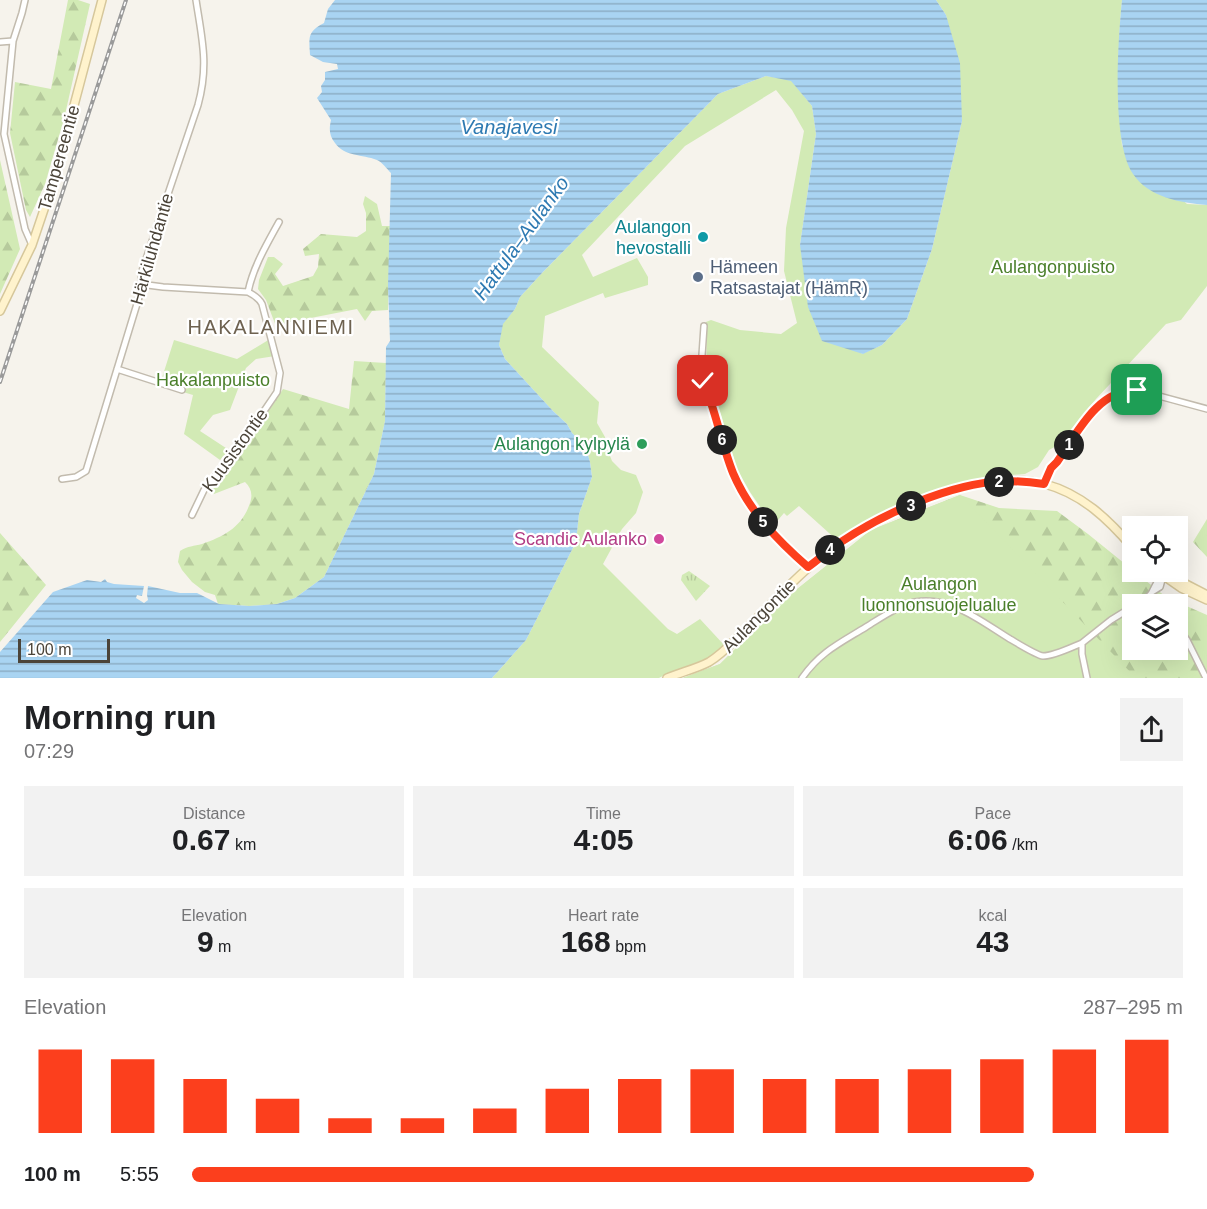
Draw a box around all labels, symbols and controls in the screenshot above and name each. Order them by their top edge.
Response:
street label: Tampereentie [34,103,84,213]
water label: Vanajavesi [460,116,558,138]
water label: Hattula–Aulanko [469,172,573,304]
street label: Härkiluhdantie [127,191,177,307]
place label: Aulangon hevostalli [615,217,691,258]
marker: Aulangon hevostalli [696,230,710,244]
place label: Hämeen Ratsastajat (HämR) [710,257,868,298]
park label: Aulangonpuisto [991,257,1115,277]
marker: Hämeen Ratsastajat (HämR) [691,270,705,284]
district label: HAKALANNIEMI [188,316,354,338]
pin [677,355,728,406]
icon: check [686,364,719,397]
pin [1111,364,1162,415]
park label: Hakalanpuisto [156,370,270,390]
icon: arrive [1120,373,1153,406]
street label: Kuusistontie [198,404,272,496]
pin: 6 [707,425,737,455]
pin: 1 [1054,430,1084,460]
text: 6 [718,431,726,448]
place label: Aulangon kylpylä [494,434,631,454]
text: 1 [1065,436,1073,453]
marker: Aulangon kylpylä [635,437,649,451]
pin: 2 [984,467,1014,497]
text: 2 [995,473,1003,490]
pin: 3 [896,491,926,521]
text: 3 [907,497,915,514]
pin: 5 [748,507,778,537]
text: 5 [759,513,767,530]
map controls [1122,516,1188,660]
button: locate [1122,516,1188,582]
place label: Scandic Aulanko [514,529,647,549]
marker: Scandic Aulanko [652,532,666,546]
pin: 4 [815,535,845,565]
text: 4 [826,541,834,558]
park label: Aulangon luonnonsuojelualue [861,574,1017,615]
street label: Aulangontie [718,575,800,657]
button: layers [1122,594,1188,660]
scale bar [18,636,110,664]
text: 100 m [27,641,71,658]
button: share [1120,698,1183,761]
text: Morning run [24,699,216,736]
text: 07:29 [24,740,74,762]
text: Distance [183,805,245,822]
text: Time [586,805,621,822]
text: Pace [975,805,1011,822]
text: 0.67 [172,823,230,856]
text: 4:05 [573,823,634,856]
text: 6:06 [948,823,1008,856]
text: km [230,836,256,853]
text: /km [1008,836,1038,853]
text: Elevation [181,907,247,924]
text: Heart rate [568,907,639,924]
text: kcal [979,907,1007,924]
text: 9 [197,925,214,958]
text: 168 [561,925,611,958]
text: 43 [976,925,1010,958]
text: m [214,938,231,955]
text: bpm [611,938,646,955]
text: Elevation [24,996,106,1018]
text: 287–295 m [1083,996,1183,1018]
text: 100 m [24,1163,81,1185]
text: 5:55 [120,1163,159,1185]

